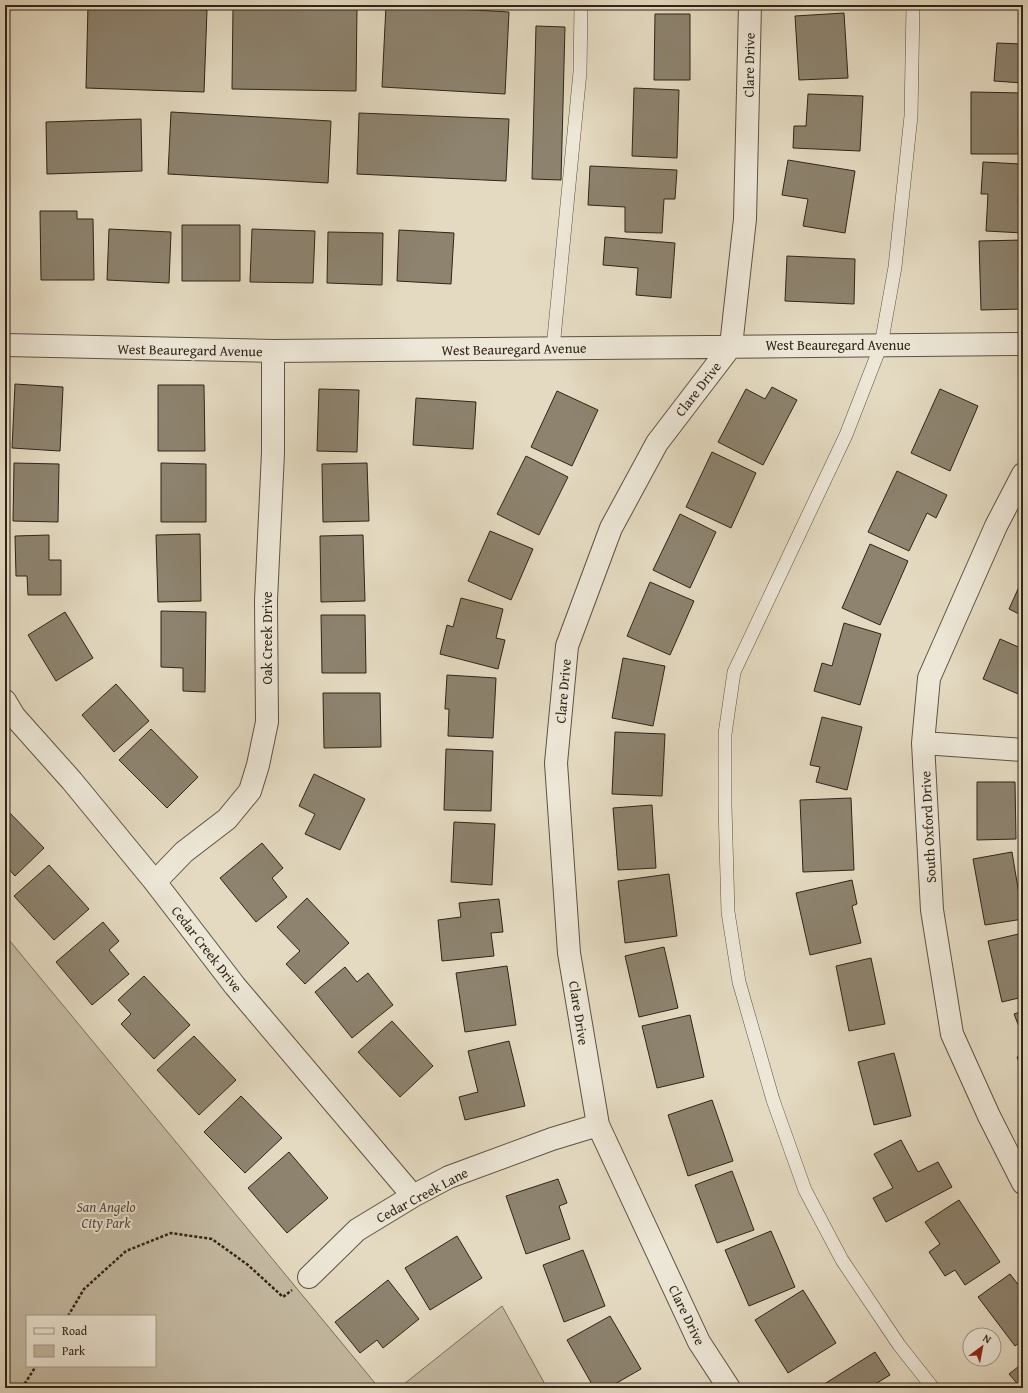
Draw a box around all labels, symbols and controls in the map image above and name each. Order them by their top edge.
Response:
street label: Clare Drive [738,32,760,98]
street label: West Beauregard Avenue [765,335,911,355]
street label: West Beauregard Avenue [441,338,587,360]
street label: West Beauregard Avenue [117,339,263,361]
street label: Clare Drive [670,357,726,421]
street label: Oak Creek Drive [257,591,277,685]
street label: Clare Drive [550,657,576,724]
street label: South Oxford Drive [915,770,941,884]
street label: Cedar Creek Drive [167,901,247,997]
street label: Clare Drive [564,979,594,1047]
street label: Cedar Creek Lane [372,1162,472,1228]
park label: San Angelo City Park [76,1197,136,1233]
street label: Clare Drive [664,1282,710,1349]
legend [26,1315,156,1367]
text: Road [62,1322,88,1339]
north arrow [962,1327,1002,1367]
text: N [980,1330,995,1348]
text: Park [62,1342,86,1359]

